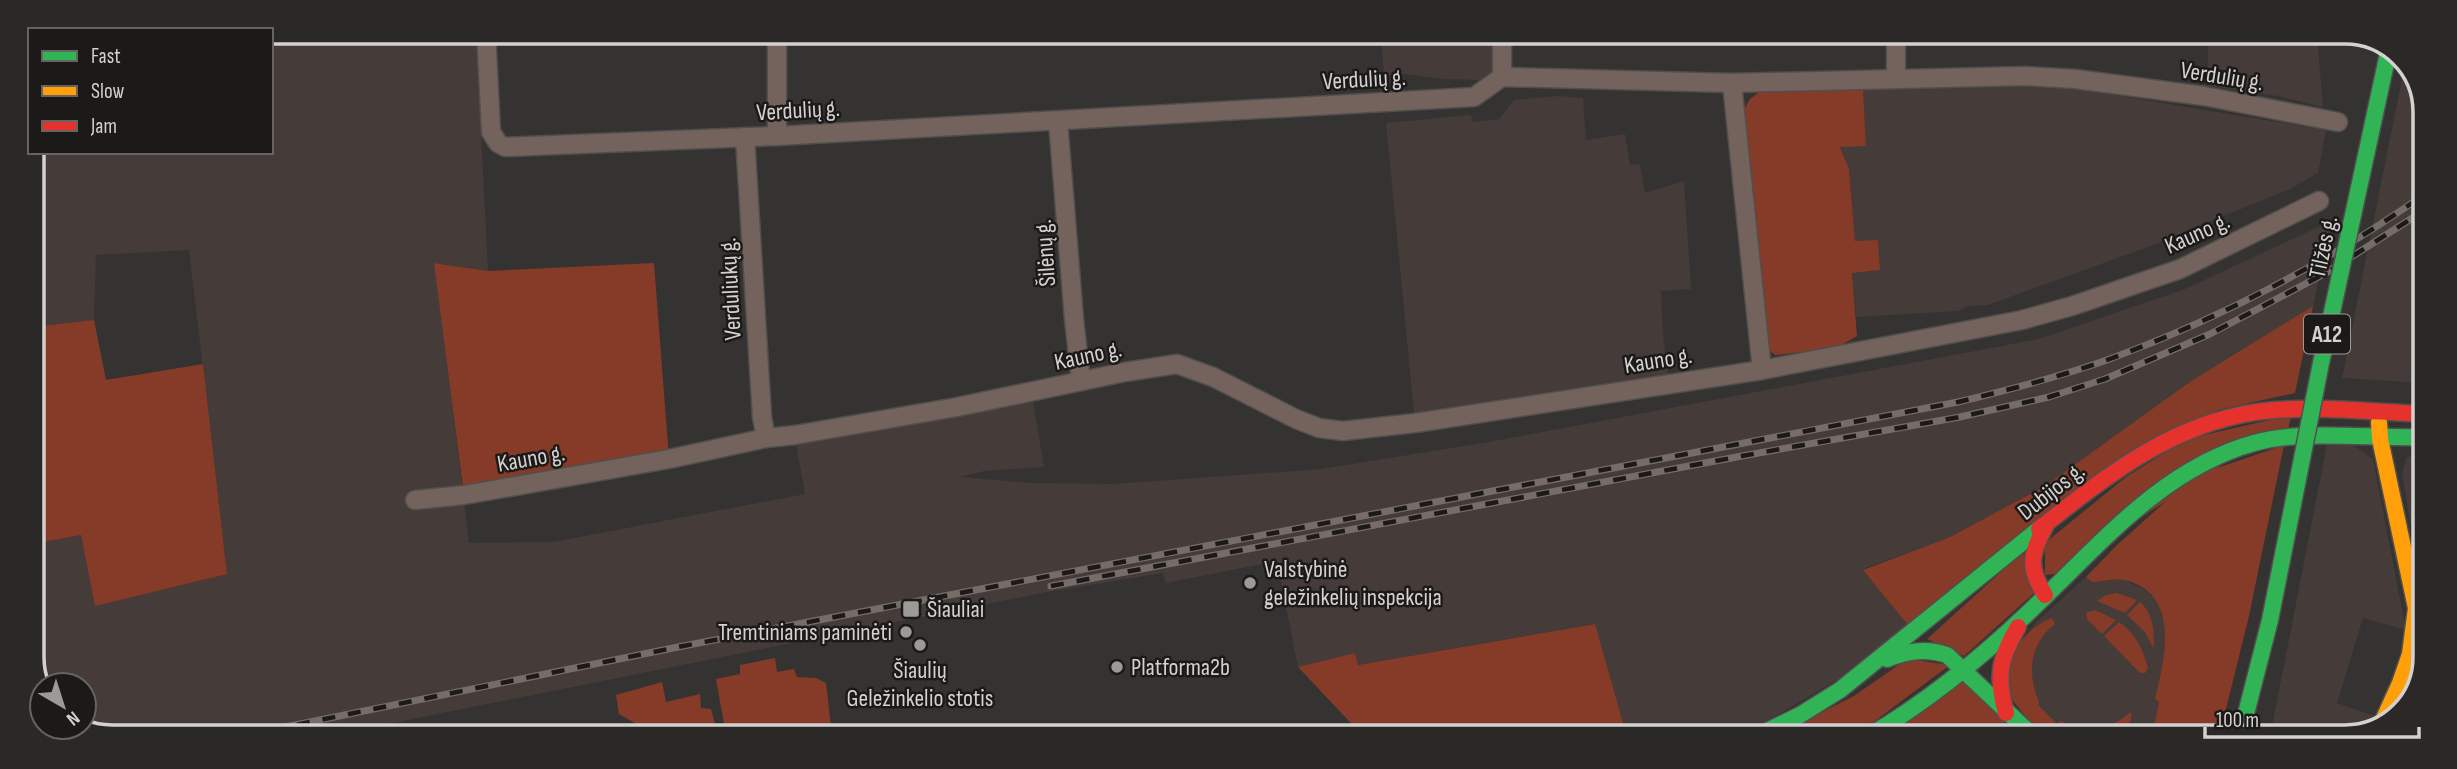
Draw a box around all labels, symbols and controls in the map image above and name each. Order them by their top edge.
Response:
legend [28,28,273,154]
text: Fast [91,44,121,69]
street label: Verdulių g. [2178,56,2265,97]
street label: Verdulių g. [1322,63,1407,96]
text: Slow [91,79,125,104]
street label: Verdulių g. [756,94,841,127]
text: Jam [90,114,117,139]
street label: Kauno g. [2160,206,2234,261]
street label: Tilžės g. [2303,213,2344,281]
street label: Šilėnų g. [1029,219,1062,287]
street label: Verduliukų g. [713,237,748,341]
road number: A12 [2304,314,2350,354]
street label: Kauno g. [1052,334,1124,377]
street label: Kauno g. [1622,341,1694,380]
street label: Kauno g. [495,438,567,479]
street label: Dubijos g. [2012,456,2091,527]
place label: Valstybinė geležinkelių inspekcija [1264,555,1442,612]
marker: Valstybinė geležinkelių inspekcija [1242,575,1258,591]
place label: Šiauliai [927,595,984,624]
marker: Šiauliai [901,599,921,619]
place label: Tremtiniams paminėti [718,618,892,647]
marker: Tremtiniams paminėti [898,624,914,640]
marker: Šiaulių Geležinkelio stotis [912,637,928,653]
place label: Platforma2b [1131,653,1230,682]
place label: Šiaulių Geležinkelio stotis [847,656,993,713]
marker: Platforma2b [1109,659,1125,675]
north arrow [28,671,98,741]
scale bar [2205,696,2418,740]
text: N [62,706,84,730]
text: 100 m [2216,708,2259,733]

